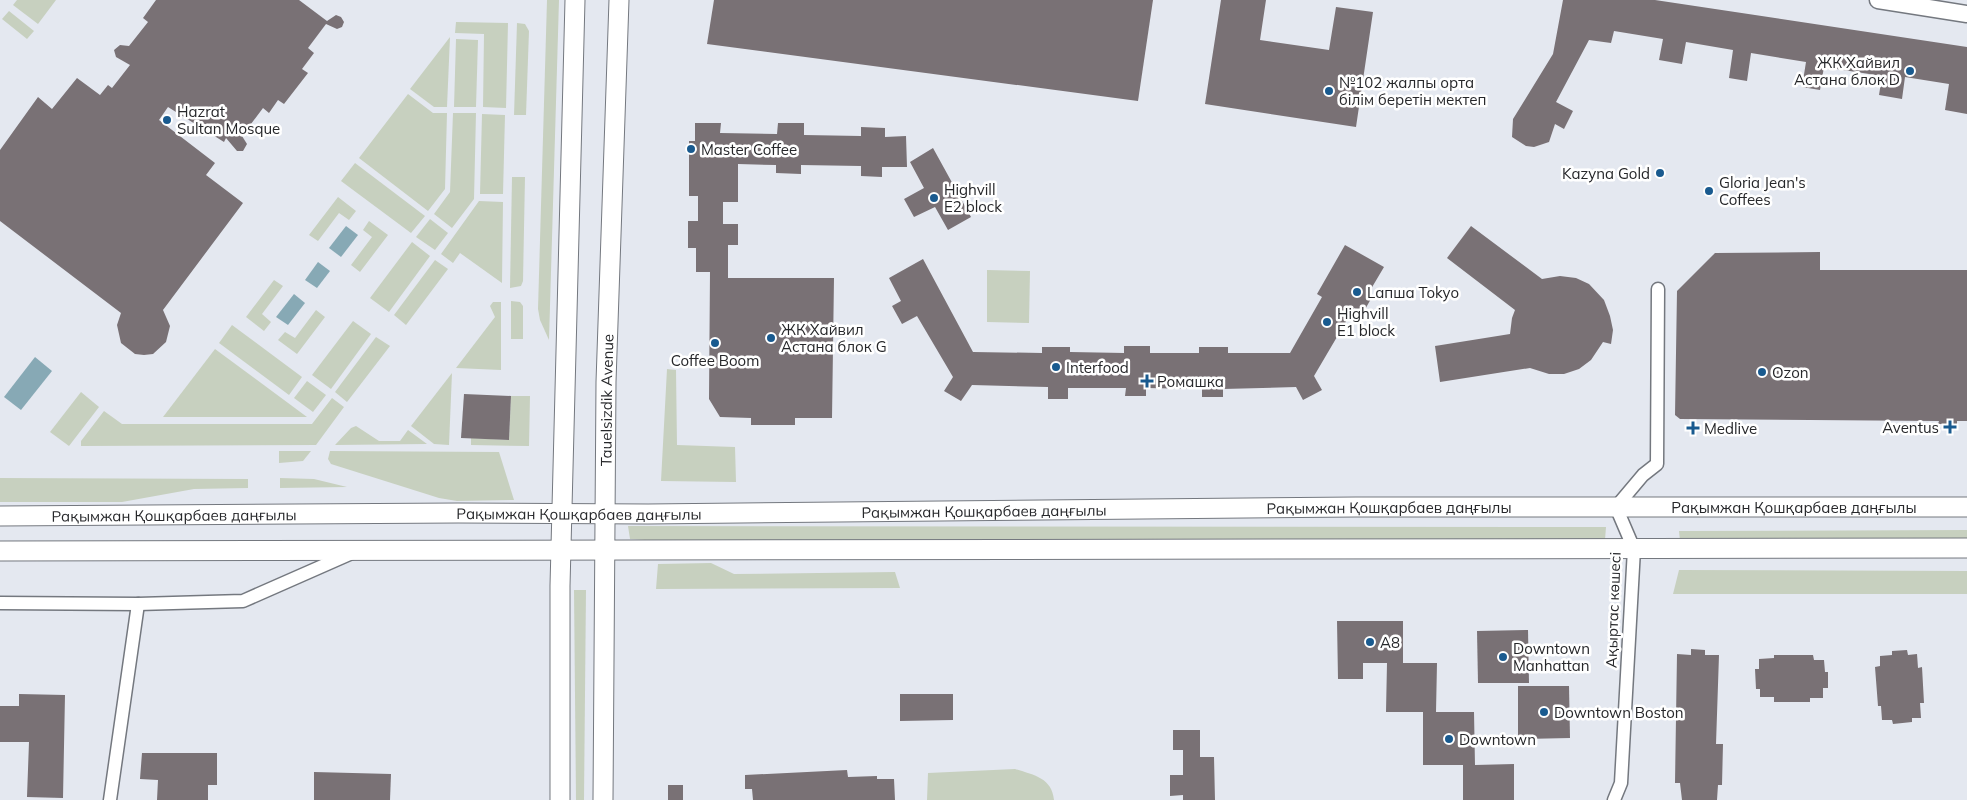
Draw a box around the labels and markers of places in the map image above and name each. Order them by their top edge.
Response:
place label: ЖК Хайвил Астана блок D [1794,53,1900,89]
marker: ЖК Хайвил Астана блок D [1904,65,1916,77]
place label: №102 жалпы орта білім беретін мектеп [1339,73,1486,109]
marker: №102 жалпы орта білім беретін мектеп [1323,85,1335,97]
place label: Hazrat Sultan Mosque [177,102,280,138]
marker: Hazrat Sultan Mosque [161,114,173,126]
place label: Master Coffee [701,140,797,159]
marker: Master Coffee [685,143,697,155]
place label: Kazyna Gold [1562,164,1650,183]
marker: Kazyna Gold [1654,167,1666,179]
place label: Gloria Jean's Coffees [1719,173,1806,209]
place label: Highvill E2 block [944,180,1002,216]
marker: Gloria Jean's Coffees [1703,185,1715,197]
marker: Highvill E2 block [928,192,940,204]
place label: Lапша Tokyo [1367,283,1459,302]
marker: Lапша Tokyo [1351,286,1363,298]
place label: Highvill E1 block [1337,304,1395,340]
marker: Highvill E1 block [1321,316,1333,328]
place label: ЖК Хайвил Астана блок G [781,320,887,356]
marker: ЖК Хайвил Астана блок G [765,332,777,344]
marker: Coffee Boom [709,337,721,349]
place label: Coffee Boom [671,351,759,370]
place label: Interfood [1066,358,1129,377]
marker: Interfood [1050,361,1062,373]
place label: Ozon [1772,363,1809,382]
marker: Ozon [1756,366,1768,378]
place label: Ромашка [1157,372,1224,391]
marker: Ромашка [1141,375,1153,387]
place label: Aventus [1882,418,1939,437]
place label: Medlive [1704,419,1757,438]
marker: Aventus [1943,420,1957,434]
marker: Medlive [1686,421,1700,435]
place label: А8 [1380,633,1400,652]
marker: А8 [1364,636,1376,648]
place label: Downtown Manhattan [1513,639,1590,675]
marker: Downtown Manhattan [1497,651,1509,663]
place label: Downtown Boston [1554,703,1684,722]
marker: Downtown Boston [1538,706,1550,718]
place label: Downtown [1459,730,1536,749]
marker: Downtown [1443,733,1455,745]

